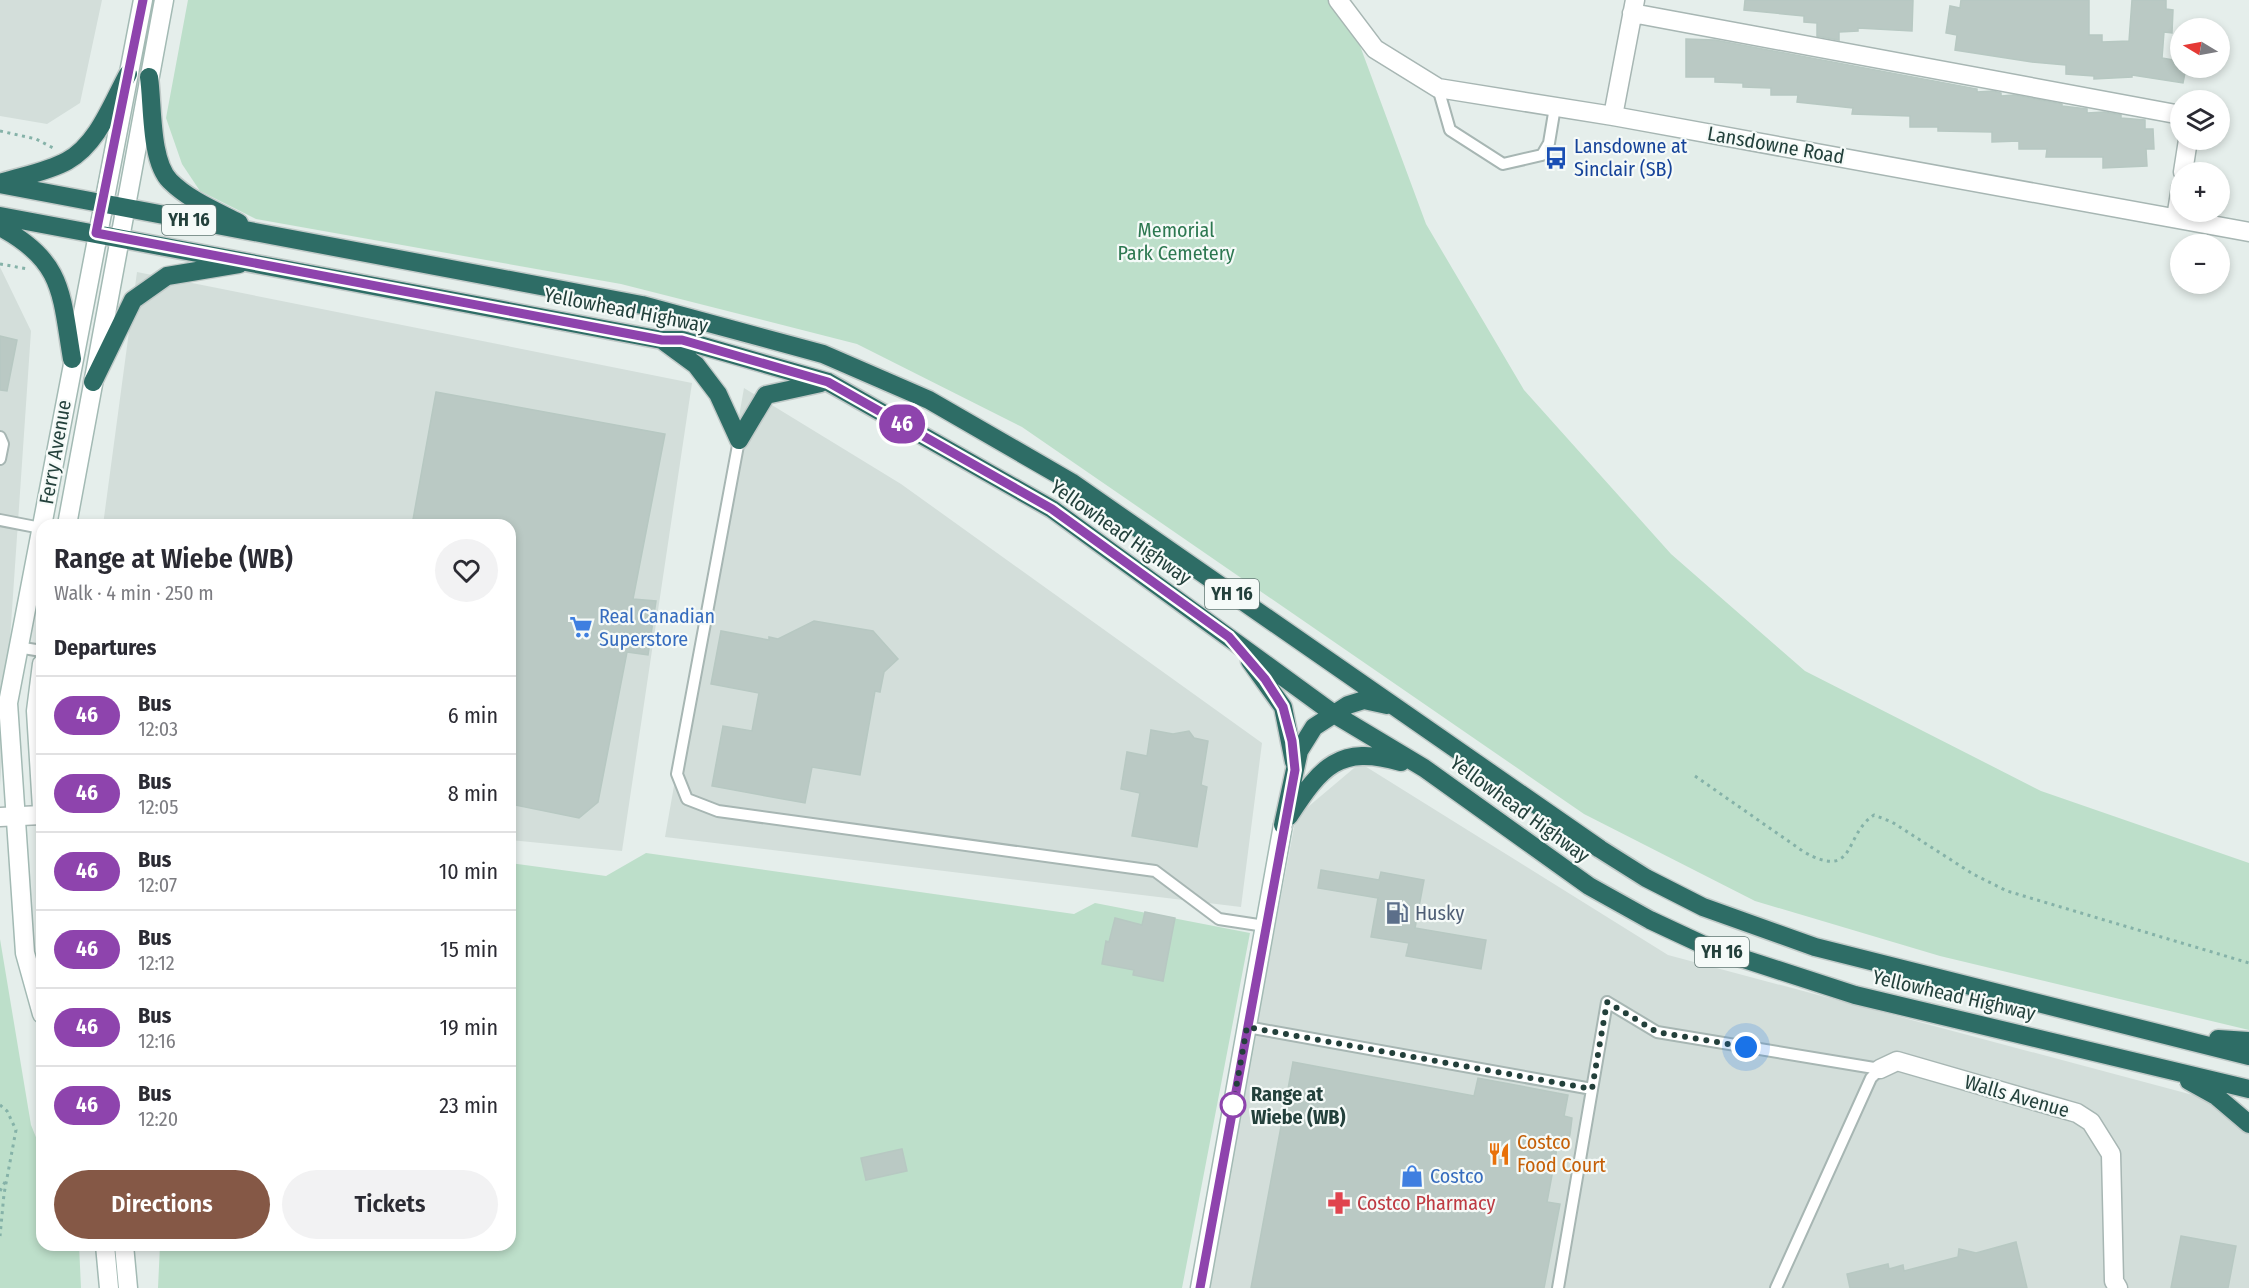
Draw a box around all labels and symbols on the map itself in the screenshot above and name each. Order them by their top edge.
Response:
north arrow [2170,18,2230,78]
street label: Lansdowne Road [1706,121,1846,169]
place label: Lansdowne at Sinclair (SB) [1574,134,1688,181]
bus stop icon: Lansdowne at Sinclair (SB) [1543,145,1569,171]
road number: YH 16 [162,205,216,235]
park label: Memorial Park Cemetery [1117,218,1235,265]
street label: Yellowhead Highway [542,282,710,338]
street label: Ferry Avenue [34,398,76,506]
line badge: 46 [875,404,929,444]
street label: Yellowhead Highway [1046,474,1196,590]
road number: YH 16 [1205,579,1259,609]
place label: Real Canadian Superstore [599,604,715,651]
supermarket icon: Real Canadian Superstore [568,614,594,640]
street label: Yellowhead Highway [1446,750,1594,868]
fuel station icon: Husky [1384,900,1410,926]
place label: Husky [1415,901,1464,925]
road number: YH 16 [1695,937,1749,967]
street label: Yellowhead Highway [1870,965,2038,1025]
your location [1731,1032,1761,1062]
street label: Walls Avenue [1962,1070,2072,1122]
place label: Range at Wiebe (WB) [1251,1082,1346,1129]
marker: Range at Wiebe (WB) [1220,1092,1246,1118]
place label: Costco Food Court [1517,1130,1606,1177]
restaurant icon: Costco Food Court [1486,1141,1512,1167]
shop icon: Costco [1399,1163,1425,1189]
place label: Costco [1430,1164,1484,1188]
pharmacy icon: Costco Pharmacy [1326,1190,1352,1216]
place label: Costco Pharmacy [1357,1191,1496,1215]

